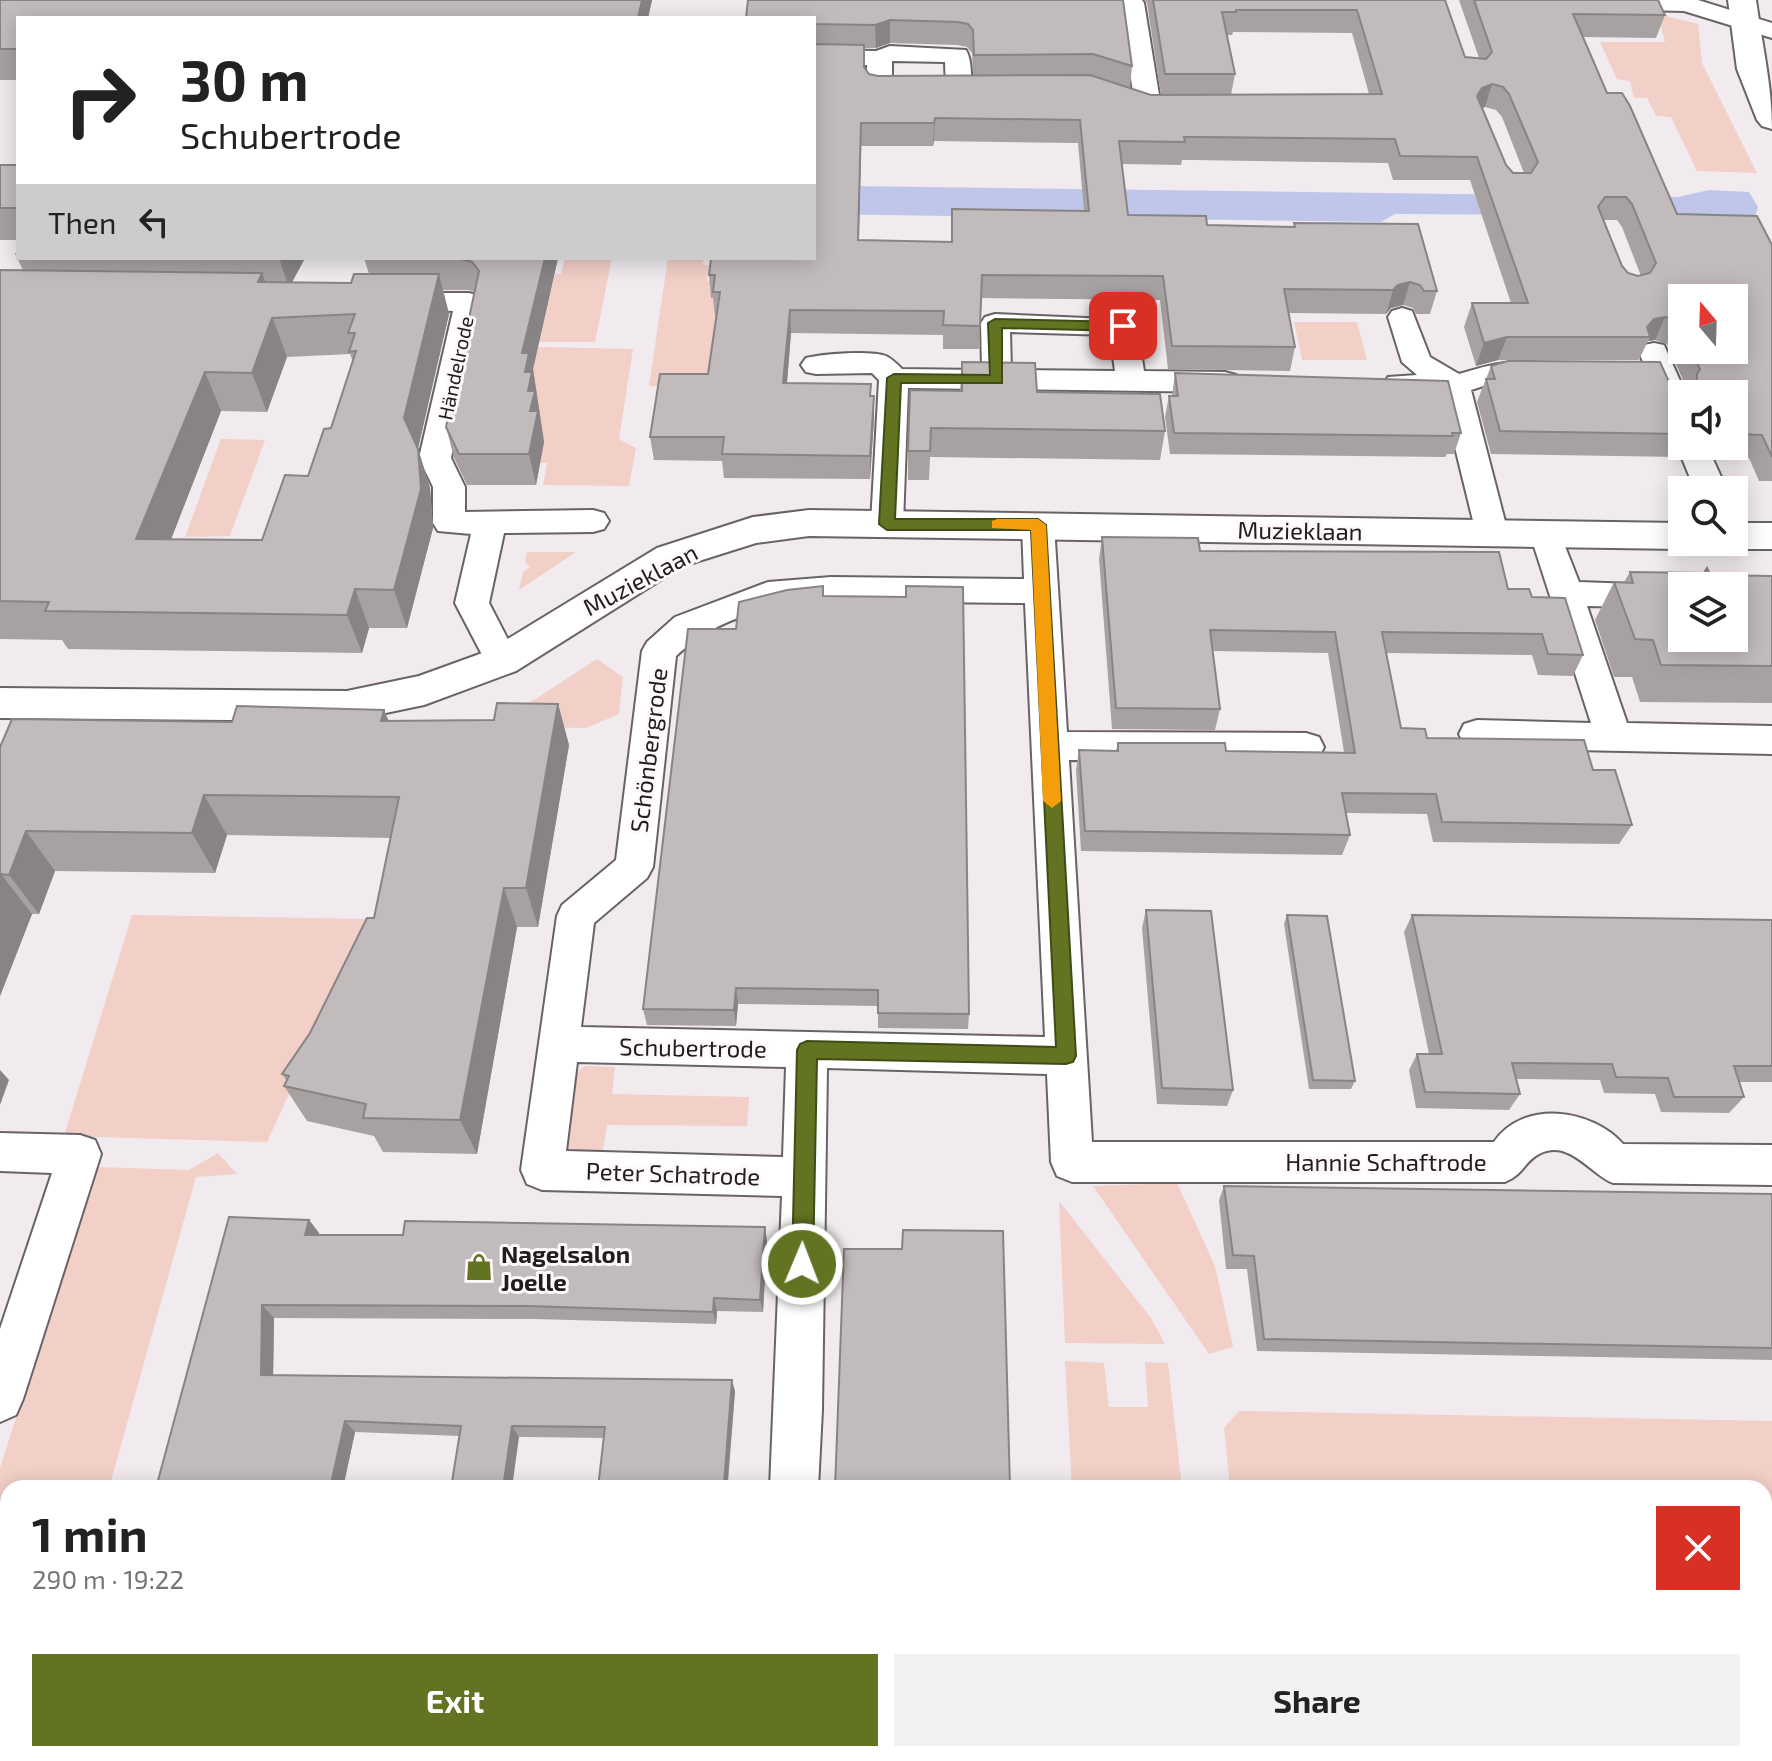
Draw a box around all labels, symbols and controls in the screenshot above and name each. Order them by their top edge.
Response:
text: 30 m [180,45,309,112]
icon: right [48,48,152,152]
text: Schubertrode [180,113,402,156]
icon: left [132,200,176,244]
text: Then [48,204,116,240]
north arrow [1668,284,1748,364]
map controls [1668,284,1748,652]
pin [1089,292,1157,360]
icon: arrive [1101,304,1145,348]
street label: Händelrode [432,314,478,422]
button: sound [1668,380,1748,460]
button: search [1668,476,1748,556]
street label: Muzieklaan [1237,514,1363,546]
street label: Muzieklaan [578,537,702,621]
button: layers [1668,572,1748,652]
street label: Schönbergrode [624,666,672,834]
street label: Schubertrode [619,1031,767,1063]
street label: Hannie Schaftrode [1285,1147,1487,1176]
street label: Peter Schatrode [585,1155,761,1191]
position arrow [760,1222,844,1306]
place label: Nagelsalon Joelle [501,1239,630,1296]
shop icon: Nagelsalon Joelle [464,1252,494,1282]
text: 1 min [32,1504,148,1562]
button: close [1656,1506,1740,1590]
text: 290 m · 19:22 [32,1563,184,1594]
button: Exit [32,1654,878,1746]
button: Share [894,1654,1740,1746]

